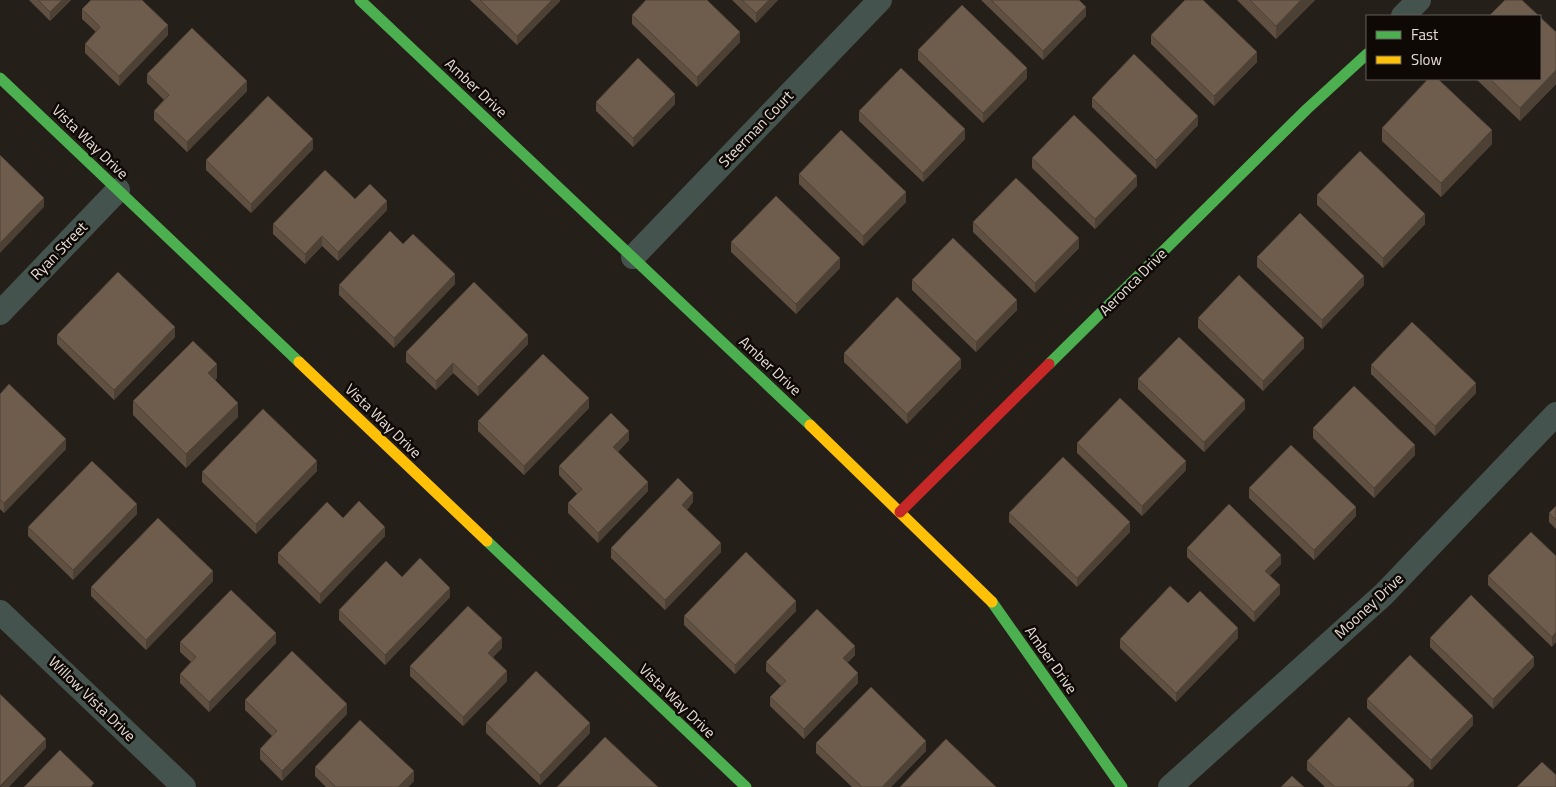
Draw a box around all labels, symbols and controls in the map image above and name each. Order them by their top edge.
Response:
legend [1366,15,1541,80]
text: Fast [1411,23,1439,46]
text: Slow [1411,48,1442,71]
street label: Amber Drive [440,53,513,123]
street label: Steerman Court [713,84,799,172]
street label: Vista Way Drive [47,99,134,184]
street label: Ryan Street [25,216,93,285]
street label: Aeronca Drive [1094,243,1172,321]
street label: Amber Drive [734,331,807,401]
street label: Vista Way Drive [340,378,427,463]
street label: Mooney Drive [1329,567,1408,644]
street label: Amber Drive [1020,621,1083,698]
street label: Willow Vista Drive [43,651,141,746]
street label: Vista Way Drive [634,658,721,743]

